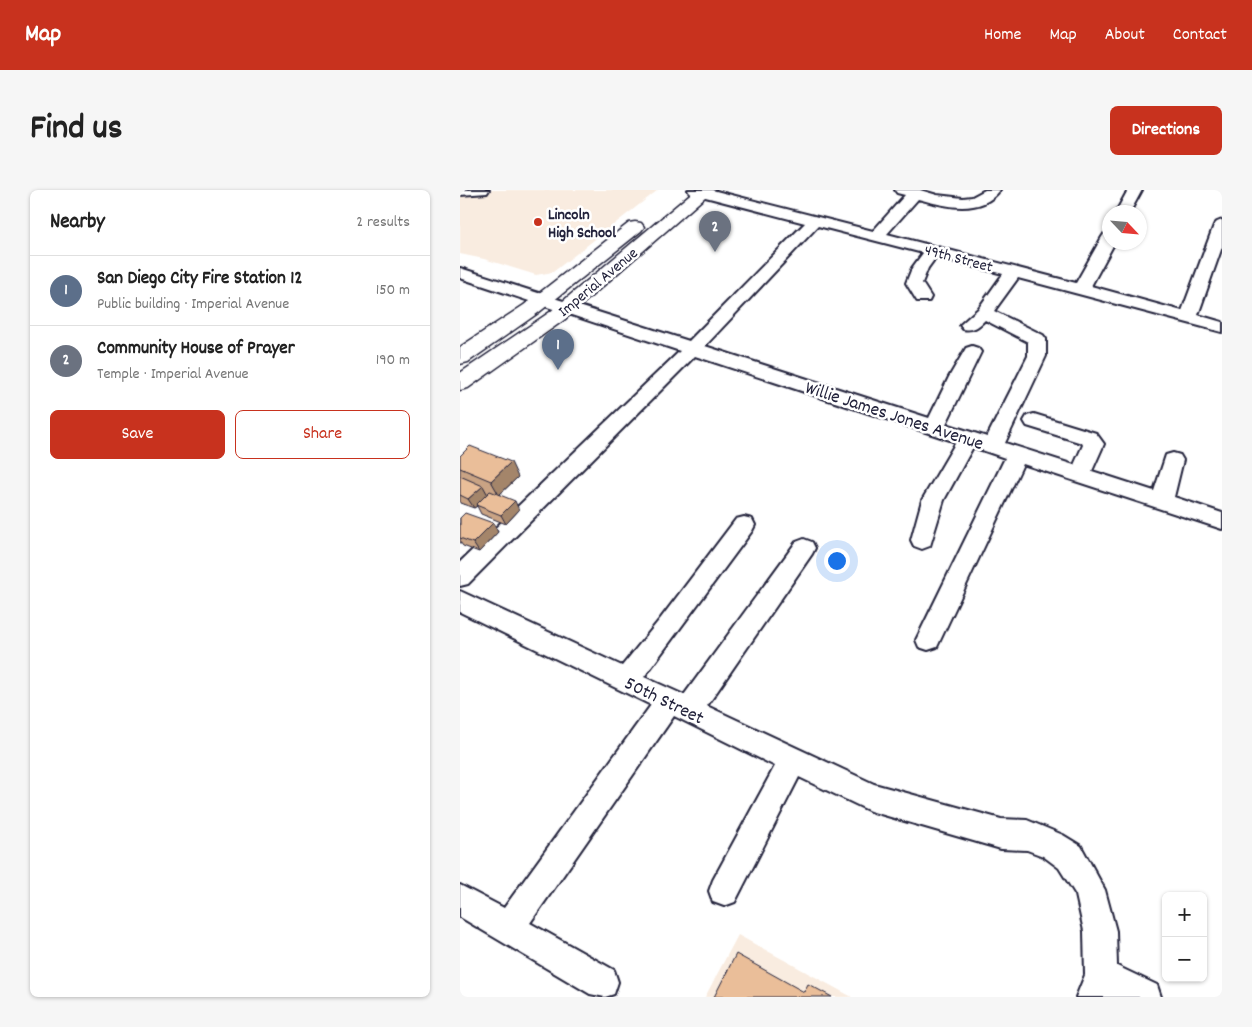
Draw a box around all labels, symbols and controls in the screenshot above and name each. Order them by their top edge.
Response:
text: Map [25,18,61,52]
text: Home [984,23,1021,48]
text: Map [1049,23,1077,48]
text: About [1105,23,1145,48]
text: Contact [1173,23,1227,48]
text: Find us [30,105,122,155]
button: Directions [1110,106,1222,155]
place label: Lincoln High School [548,204,616,245]
north arrow [1102,205,1147,250]
text: Nearby [50,208,105,238]
text: 2 results [356,211,410,234]
pin: 2 [699,211,731,252]
marker: Lincoln High School [532,216,544,228]
street label: 49th Street [922,239,995,280]
street label: Imperial Avenue [554,243,644,323]
text: San Diego City Fire Station 12 [97,266,303,293]
text: 1 [64,279,68,302]
text: 150 m [376,279,410,302]
text: Public building · Imperial Avenue [97,293,289,316]
pin: 1 [542,329,574,370]
text: Community House of Prayer [97,336,295,363]
text: 2 [63,349,70,372]
text: 190 m [376,349,410,372]
text: Temple · Imperial Avenue [97,363,249,386]
street label: Willie James Jones Avenue [801,376,987,459]
button: Save [50,410,225,459]
button: Share [235,410,410,459]
your location [824,548,850,574]
street label: 50th Street [619,671,708,733]
map controls [1162,892,1207,982]
button: + [1162,892,1207,937]
button: − [1162,937,1207,982]

